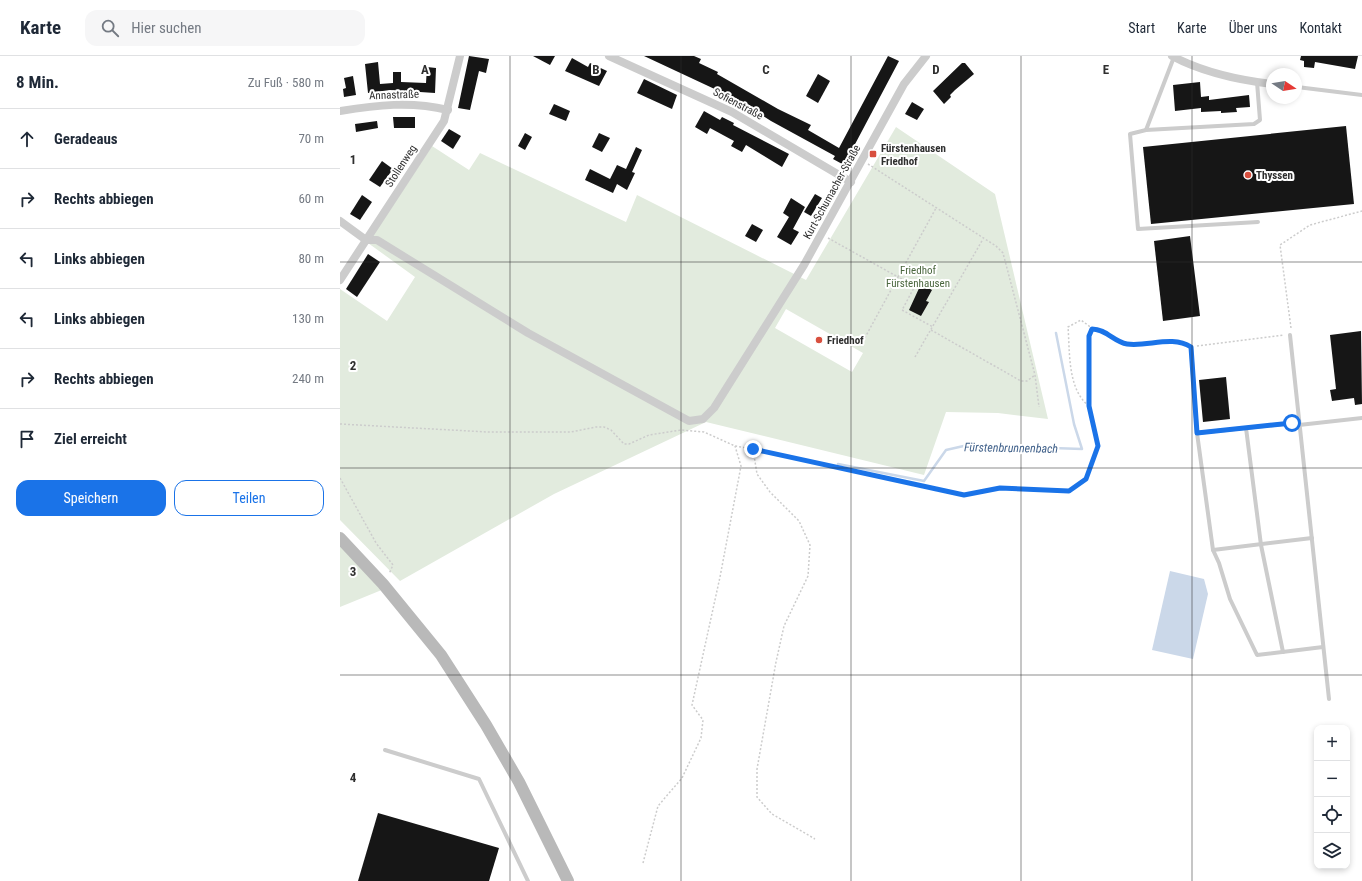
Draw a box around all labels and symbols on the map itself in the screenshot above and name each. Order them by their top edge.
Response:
text: A [421,62,429,77]
text: B [592,62,600,77]
text: C [762,62,770,77]
text: D [932,62,940,77]
text: E [1103,62,1110,77]
north arrow [1266,68,1302,104]
street label: Sofienstraße [711,85,765,123]
street label: Annastraße [369,88,419,102]
street label: Stollenweg [383,142,419,190]
place label: Fürstenhausen Friedhof [881,142,946,168]
street label: Kurt-Schumacher-Straße [801,143,863,241]
marker: Fürstenhausen Friedhof [868,149,878,159]
text: 1 [350,152,356,167]
place label: Thyssen [1256,169,1293,182]
marker: Thyssen [1243,170,1253,180]
park label: Friedhof Fürstenhausen [886,264,950,290]
place label: Friedhof [827,334,864,347]
marker: Friedhof [814,335,824,345]
text: 2 [350,358,357,373]
route start [1283,414,1301,432]
route end [744,440,762,458]
water label: Fürstenbrunnenbach [964,440,1059,456]
text: 3 [350,564,356,579]
text: 4 [350,770,357,785]

